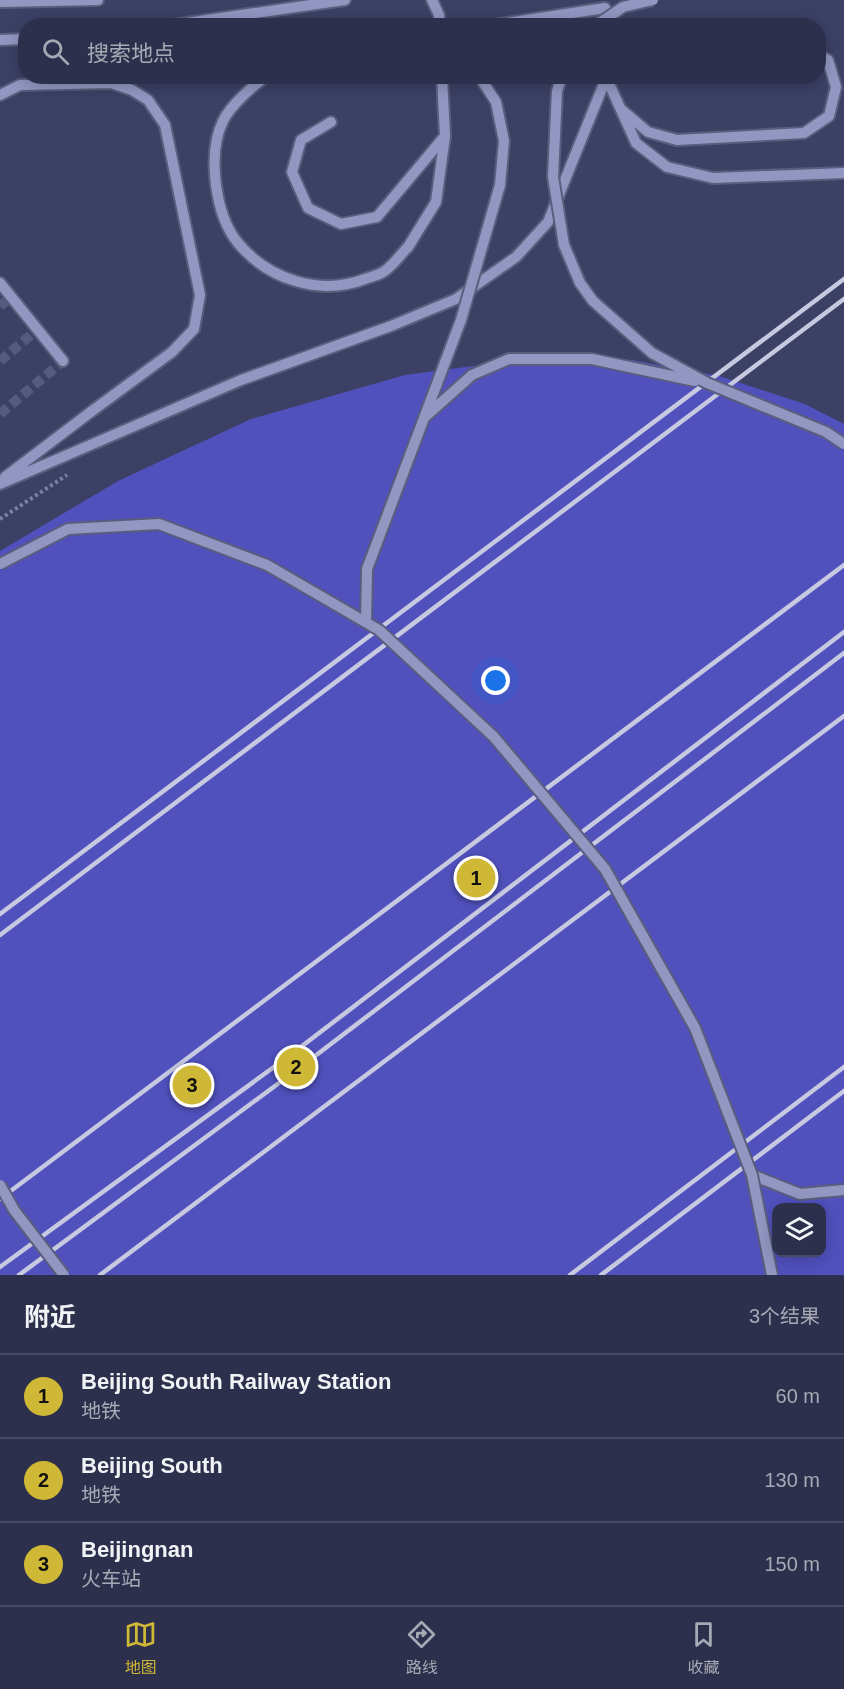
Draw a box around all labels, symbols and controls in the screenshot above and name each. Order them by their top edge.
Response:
search box [18,18,826,84]
icon: search [39,35,72,68]
text: 搜索地点 [87,41,175,66]
your location [481,666,510,695]
pin: 1 [456,856,496,900]
pin: 2 [276,1044,316,1090]
pin: 3 [172,1062,212,1108]
map controls [772,1203,826,1257]
button: layers [772,1203,826,1257]
text: 附近 [24,1302,76,1332]
text: 3个结果 [749,1305,820,1327]
text: Beijing South Railway Station [81,1369,391,1394]
text: 1 [38,1385,49,1407]
text: 60 m [776,1385,820,1407]
text: 地铁 [81,1400,121,1422]
text: Beijing South [81,1453,223,1478]
text: 2 [38,1469,49,1491]
text: 130 m [764,1469,820,1491]
text: 地铁 [81,1484,121,1506]
text: Beijingnan [81,1537,193,1562]
text: 3 [38,1553,49,1575]
text: 150 m [764,1553,820,1575]
text: 火车站 [81,1568,141,1590]
tab: 地图 [124,1618,157,1678]
tab: 路线 [405,1618,438,1678]
tab: 收藏 [687,1618,720,1678]

